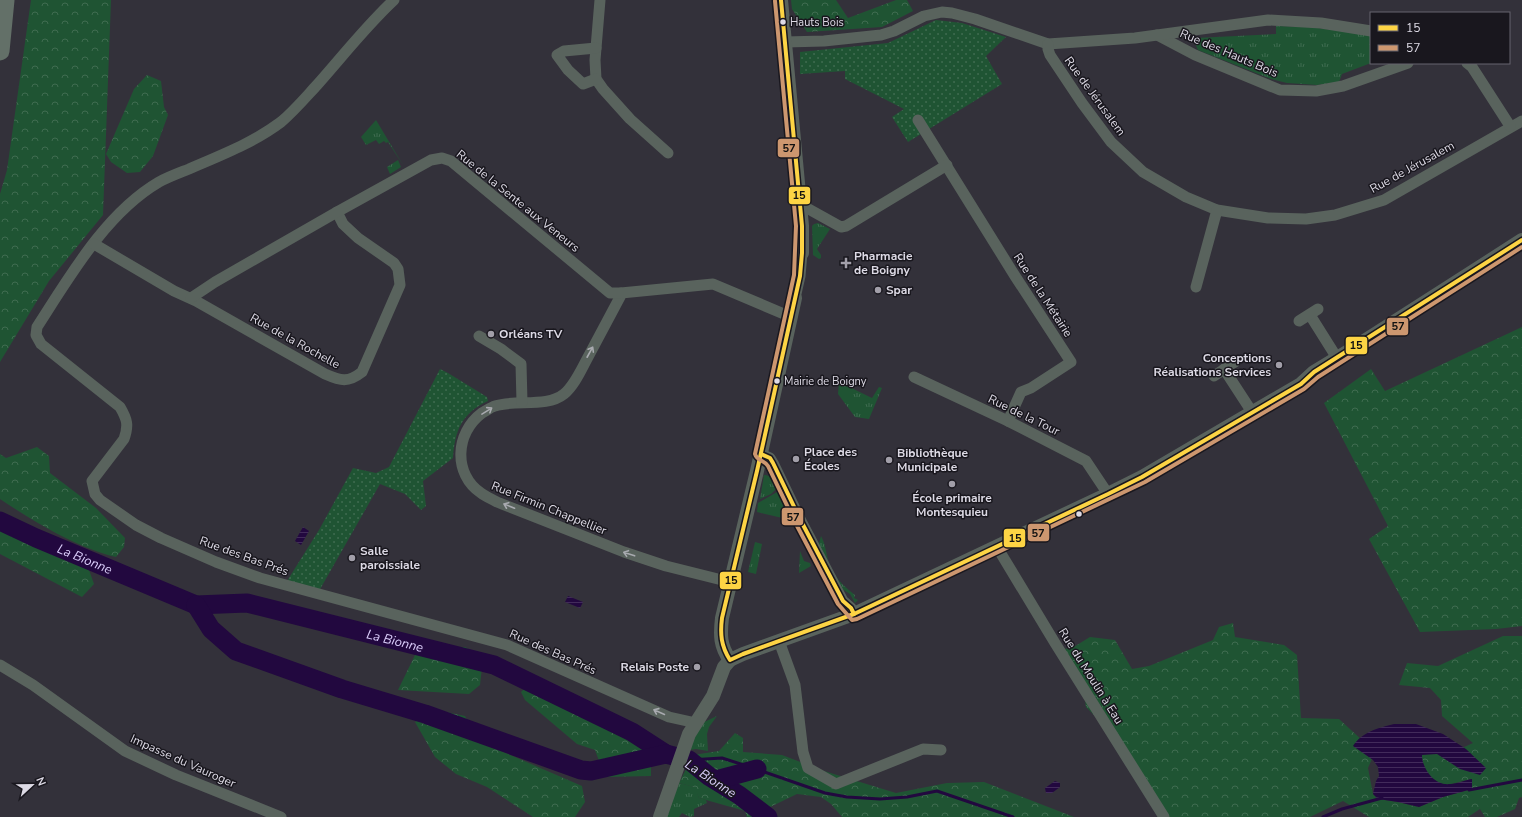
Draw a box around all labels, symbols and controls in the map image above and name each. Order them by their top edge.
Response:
legend [1370,12,1510,64]
place label: Hauts Bois [790,15,844,30]
marker: Hauts Bois [778,17,788,27]
text: 15 [1406,20,1420,36]
street label: Rue des Hauts Bois [1178,25,1281,81]
text: 57 [1406,40,1420,56]
street label: Rue de Jérusalem [1061,53,1129,139]
street label: Rue de Jérusalem [1367,137,1457,197]
line badge: 57 [777,138,800,158]
text: 57 [782,141,796,156]
street label: Rue de la Sente aux Veneurs [453,146,583,256]
line badge: 15 [788,186,811,205]
text: 15 [792,188,806,203]
place label: Pharmacie de Boigny [854,248,913,278]
street label: Rue de la Métairie [1010,250,1076,340]
marker: Pharmacie de Boigny [841,258,851,268]
place label: Spar [886,282,912,298]
marker: Spar [873,285,883,295]
street label: Rue de la Rochelle [247,310,343,372]
line badge: 57 [1386,317,1409,336]
text: 57 [1391,319,1405,334]
place label: Orléans TV [499,326,563,342]
marker: Orléans TV [486,329,496,339]
line badge: 15 [1345,336,1368,355]
text: 15 [1349,338,1363,353]
one-way arrow [587,347,595,359]
place label: Conceptions Réalisations Services [1153,350,1271,380]
marker: Conceptions Réalisations Services [1274,360,1284,370]
place label: Mairie de Boigny [784,374,867,389]
marker: Mairie de Boigny [772,376,782,386]
street label: Rue de la Tour [986,391,1063,440]
one-way arrow [481,406,493,414]
place label: Place des Écoles [804,444,857,474]
place label: Bibliothèque Municipale [897,445,969,475]
marker: Place des Écoles [791,454,801,464]
marker: Bibliothèque Municipale [884,455,894,465]
street label: Rue Firmin Chappellier [489,478,610,539]
marker: École primaire Montesquieu [947,479,957,489]
place label: École primaire Montesquieu [912,490,992,520]
one-way arrow [503,502,515,510]
line badge: 57 [781,507,804,526]
unlabelled marker [1074,509,1084,519]
text: 57 [786,510,800,525]
line badge: 57 [1027,523,1050,542]
text: 57 [1031,526,1045,541]
line badge: 15 [1003,528,1026,548]
text: 15 [1008,531,1022,546]
street label: Rue des Bas Prés [197,532,291,580]
water label: La Bionne [54,540,115,579]
place label: Salle paroissiale [360,543,420,573]
one-way arrow [623,550,636,557]
marker: Salle paroissiale [347,553,357,563]
line badge: 15 [719,571,742,590]
text: 15 [724,573,738,588]
water label: La Bionne [365,625,425,657]
street label: Rue du Moulin à Eau [1055,625,1127,727]
street label: Rue des Bas Prés [507,626,599,678]
place label: Relais Poste [621,659,689,675]
marker: Relais Poste [692,662,702,672]
one-way arrow [653,708,665,716]
street label: Impasse du Vauroger [128,731,239,792]
water label: La Bionne [681,755,740,802]
north arrow [12,765,52,805]
text: N [32,775,49,788]

